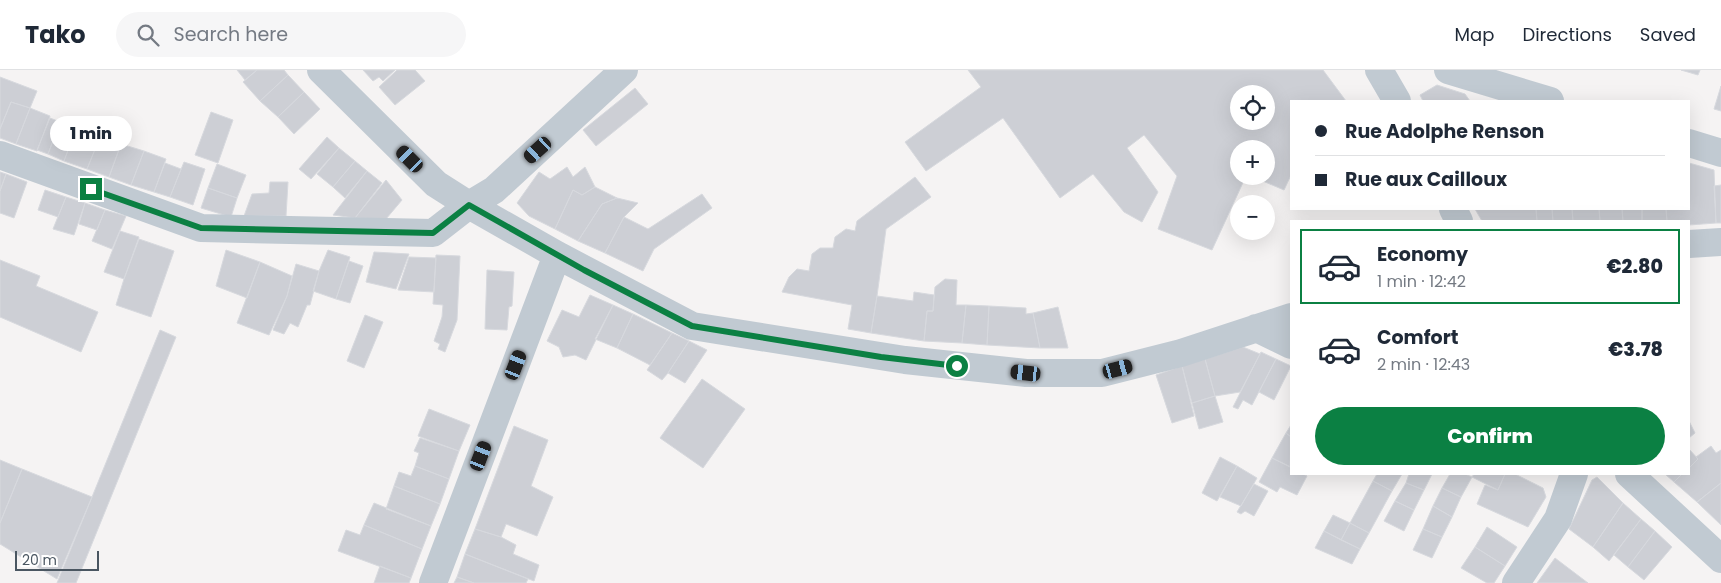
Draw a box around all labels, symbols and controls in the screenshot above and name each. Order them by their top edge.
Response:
search box [116,12,466,57]
text: Tako [25,18,86,51]
icon: search [134,21,162,49]
text: Search here [174,21,288,48]
text: Map [1455,22,1494,47]
text: Directions [1522,22,1612,47]
text: Saved [1640,22,1696,47]
map controls [1230,85,1275,240]
button: locate [1230,85,1275,130]
callout: 1 min [50,116,132,152]
text: Rue Adolphe Renson [1345,118,1544,145]
text: 1 min [70,122,112,145]
car [521,134,554,166]
button: + [1230,140,1275,185]
car [394,143,425,175]
text: Rue aux Cailloux [1345,166,1507,193]
route end [80,178,102,200]
button: − [1230,195,1275,240]
text: Economy [1377,241,1468,268]
icon: car [1317,244,1362,289]
text: €2.80 [1607,253,1663,280]
text: 1 min · 12:42 [1377,270,1466,293]
text: Comfort [1377,324,1459,351]
icon: car [1317,327,1362,372]
text: €3.78 [1608,336,1663,363]
car [503,348,528,382]
text: 2 min · 12:43 [1377,353,1470,376]
route start [946,355,968,377]
car [1101,358,1134,380]
car [1010,364,1041,382]
button: Confirm [1315,407,1665,465]
car [468,439,493,473]
scale bar [15,548,99,571]
text: 20 m [22,550,57,570]

